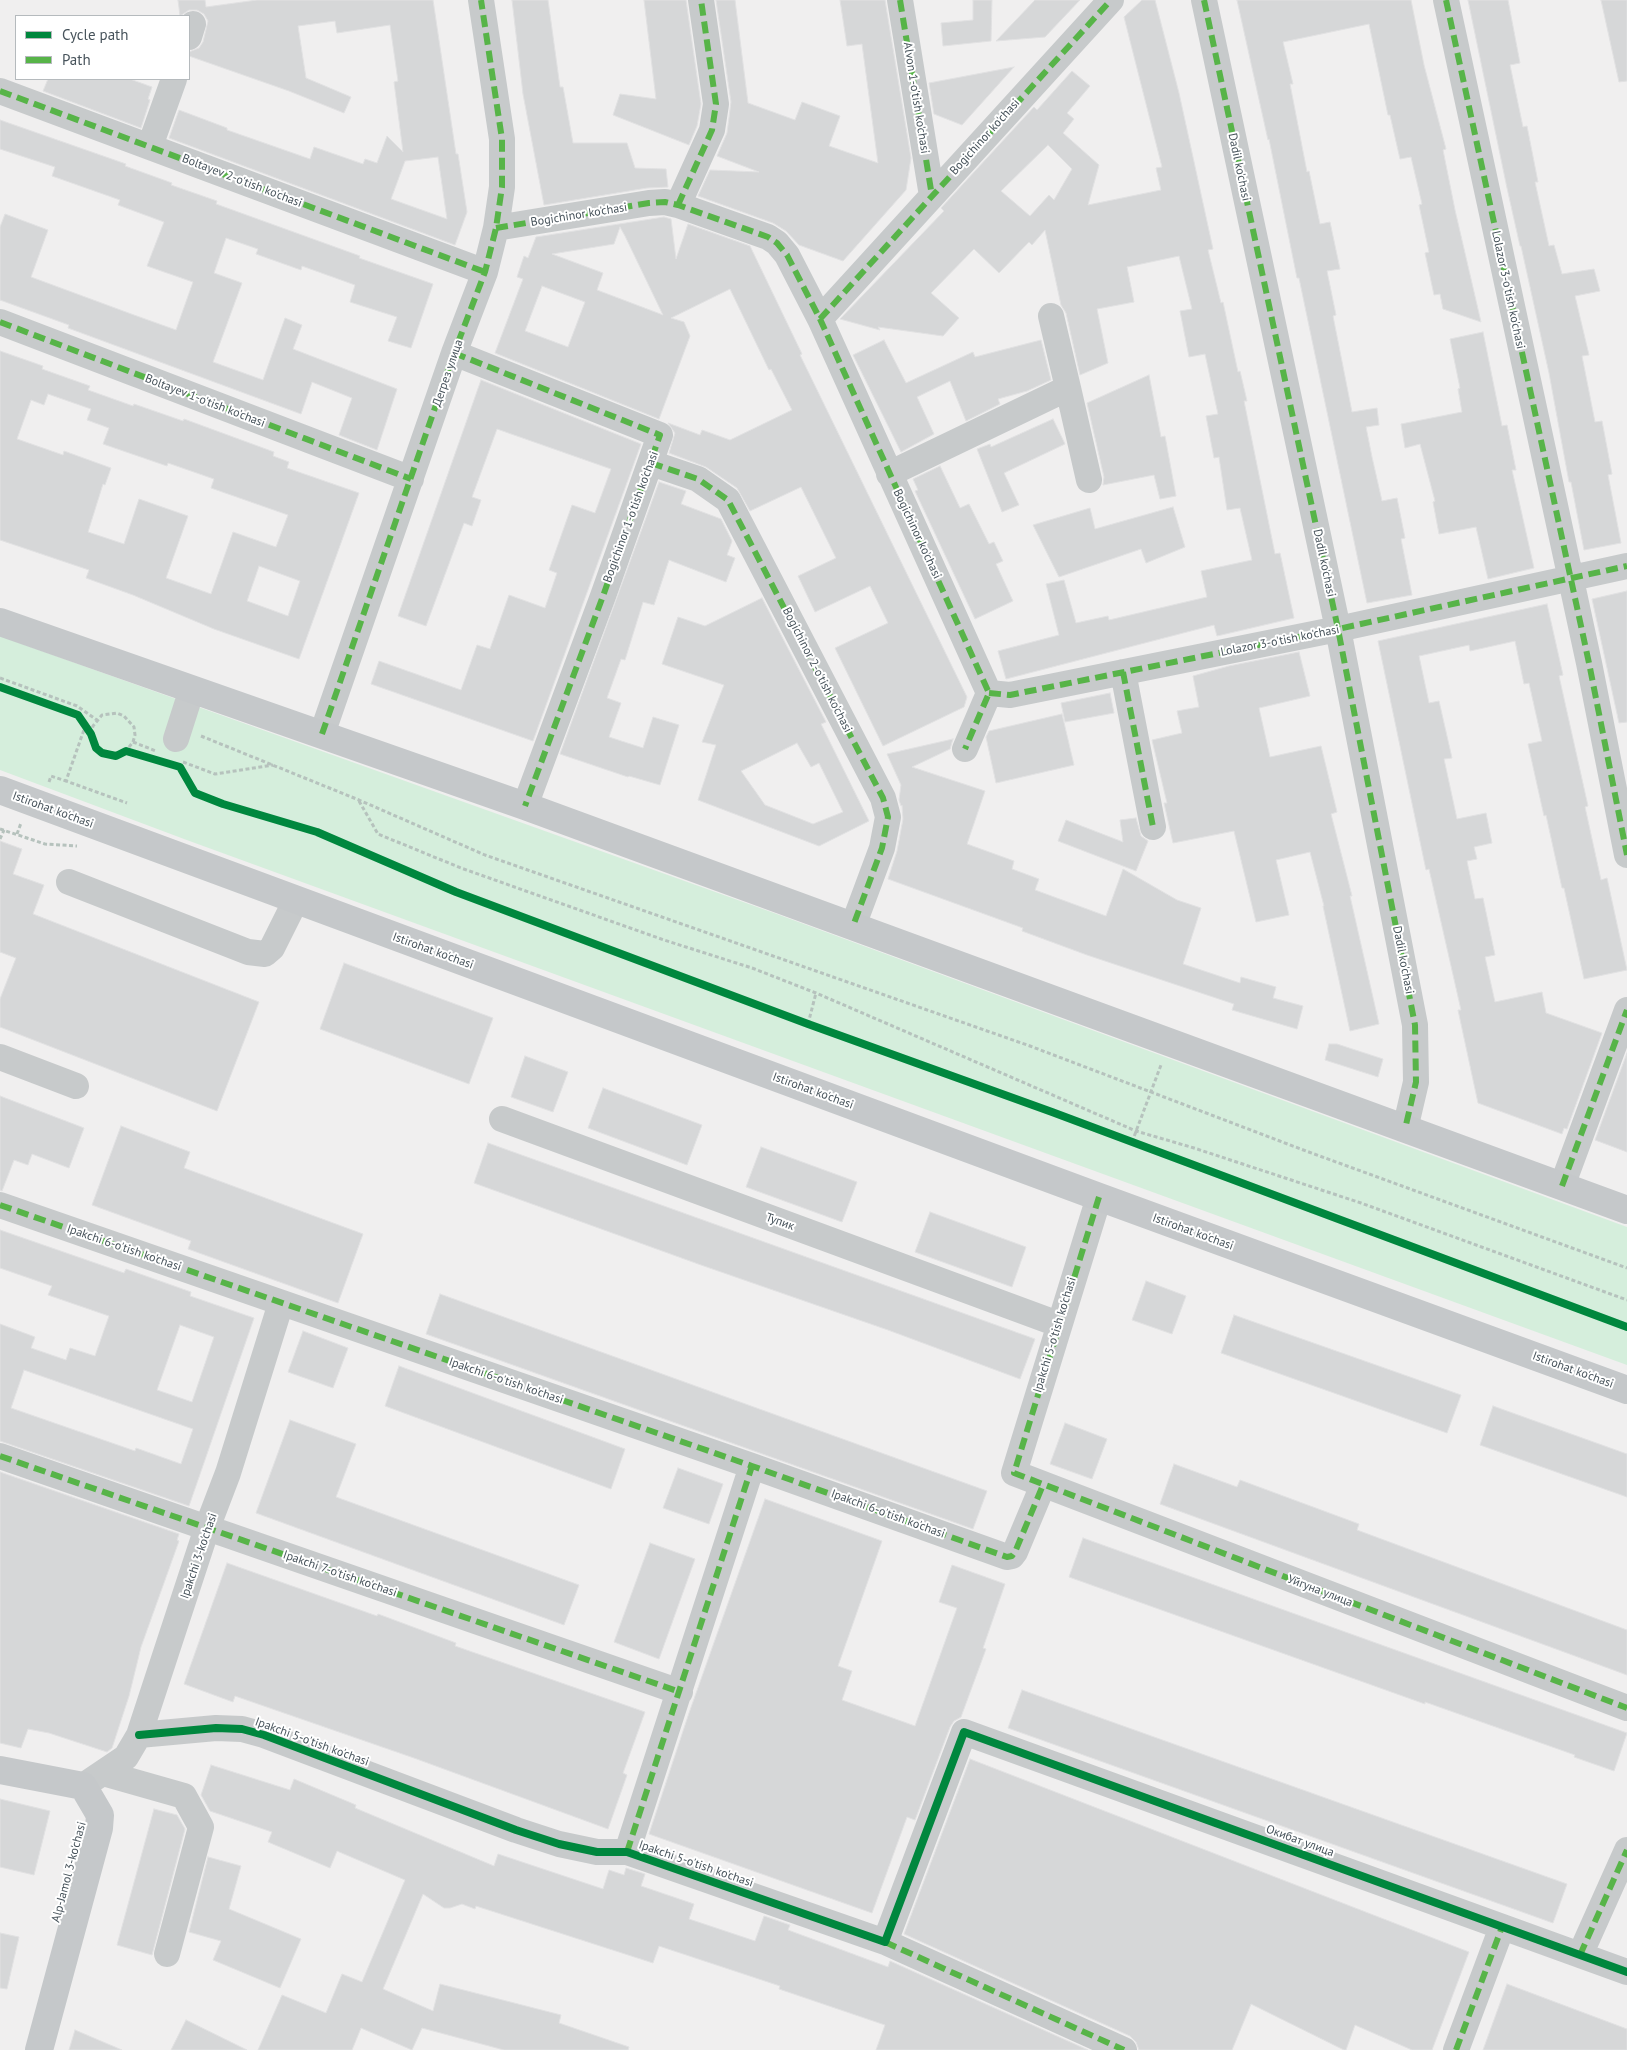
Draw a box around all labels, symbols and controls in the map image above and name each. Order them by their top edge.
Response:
legend [15,15,190,80]
text: Cycle path [62,25,128,44]
street label: Alvon 1-o'tish ko'chasi [900,41,932,155]
text: Path [62,50,91,69]
street label: Bogichinor ko'chasi [947,96,1023,178]
street label: Dadil ko'chasi [1225,132,1253,202]
street label: Boltayev 2-o'tish ko'chasi [180,151,304,211]
street label: Bogichinor ko'chasi [530,200,628,230]
street label: Lolazor 3-o'tish ko'chasi [1488,229,1528,351]
street label: Дегрез улица [430,338,466,408]
street label: Boltayev 1-o'tish ko'chasi [143,371,267,431]
street label: Bogichinor 1-o'tish ko'chasi [600,449,662,585]
street label: Bogichinor ko'chasi [890,487,944,581]
street label: Dadil ko'chasi [1310,528,1338,598]
street label: Bogichinor 2-o'tish ko'chasi [779,605,855,735]
street label: Lolazor 3-o'tish ko'chasi [1219,622,1341,660]
street label: Istirohat ko'chasi [11,789,95,831]
street label: Dadil ko'chasi [1389,925,1417,995]
street label: Istirohat ko'chasi [391,930,475,972]
street label: Istirohat ko'chasi [771,1070,855,1112]
street label: Тупик [764,1210,796,1234]
street label: Istirohat ko'chasi [1151,1211,1235,1253]
street label: Ipakchi 6-o'tish ko'chasi [65,1222,183,1274]
street label: Ipakchi 5-o'tish ko'chasi [1031,1275,1079,1395]
street label: Istirohat ko'chasi [1531,1349,1615,1391]
street label: Ipakchi 6-o'tish ko'chasi [447,1355,565,1407]
street label: Ipakchi 6-o'tish ko'chasi [829,1487,947,1541]
street label: Ipakchi 3-ko'chasi [178,1511,220,1601]
street label: Ipakchi 7-o'tish ko'chasi [281,1548,399,1600]
street label: Уйгуна улица [1285,1572,1355,1610]
street label: Ipakchi 5-o'tish ko'chasi [253,1715,371,1769]
street label: Alp-Jamol 3-ko'chasi [49,1820,89,1924]
street label: Окибат улица [1264,1822,1336,1860]
street label: Ipakchi 5-o'tish ko'chasi [637,1838,755,1890]

